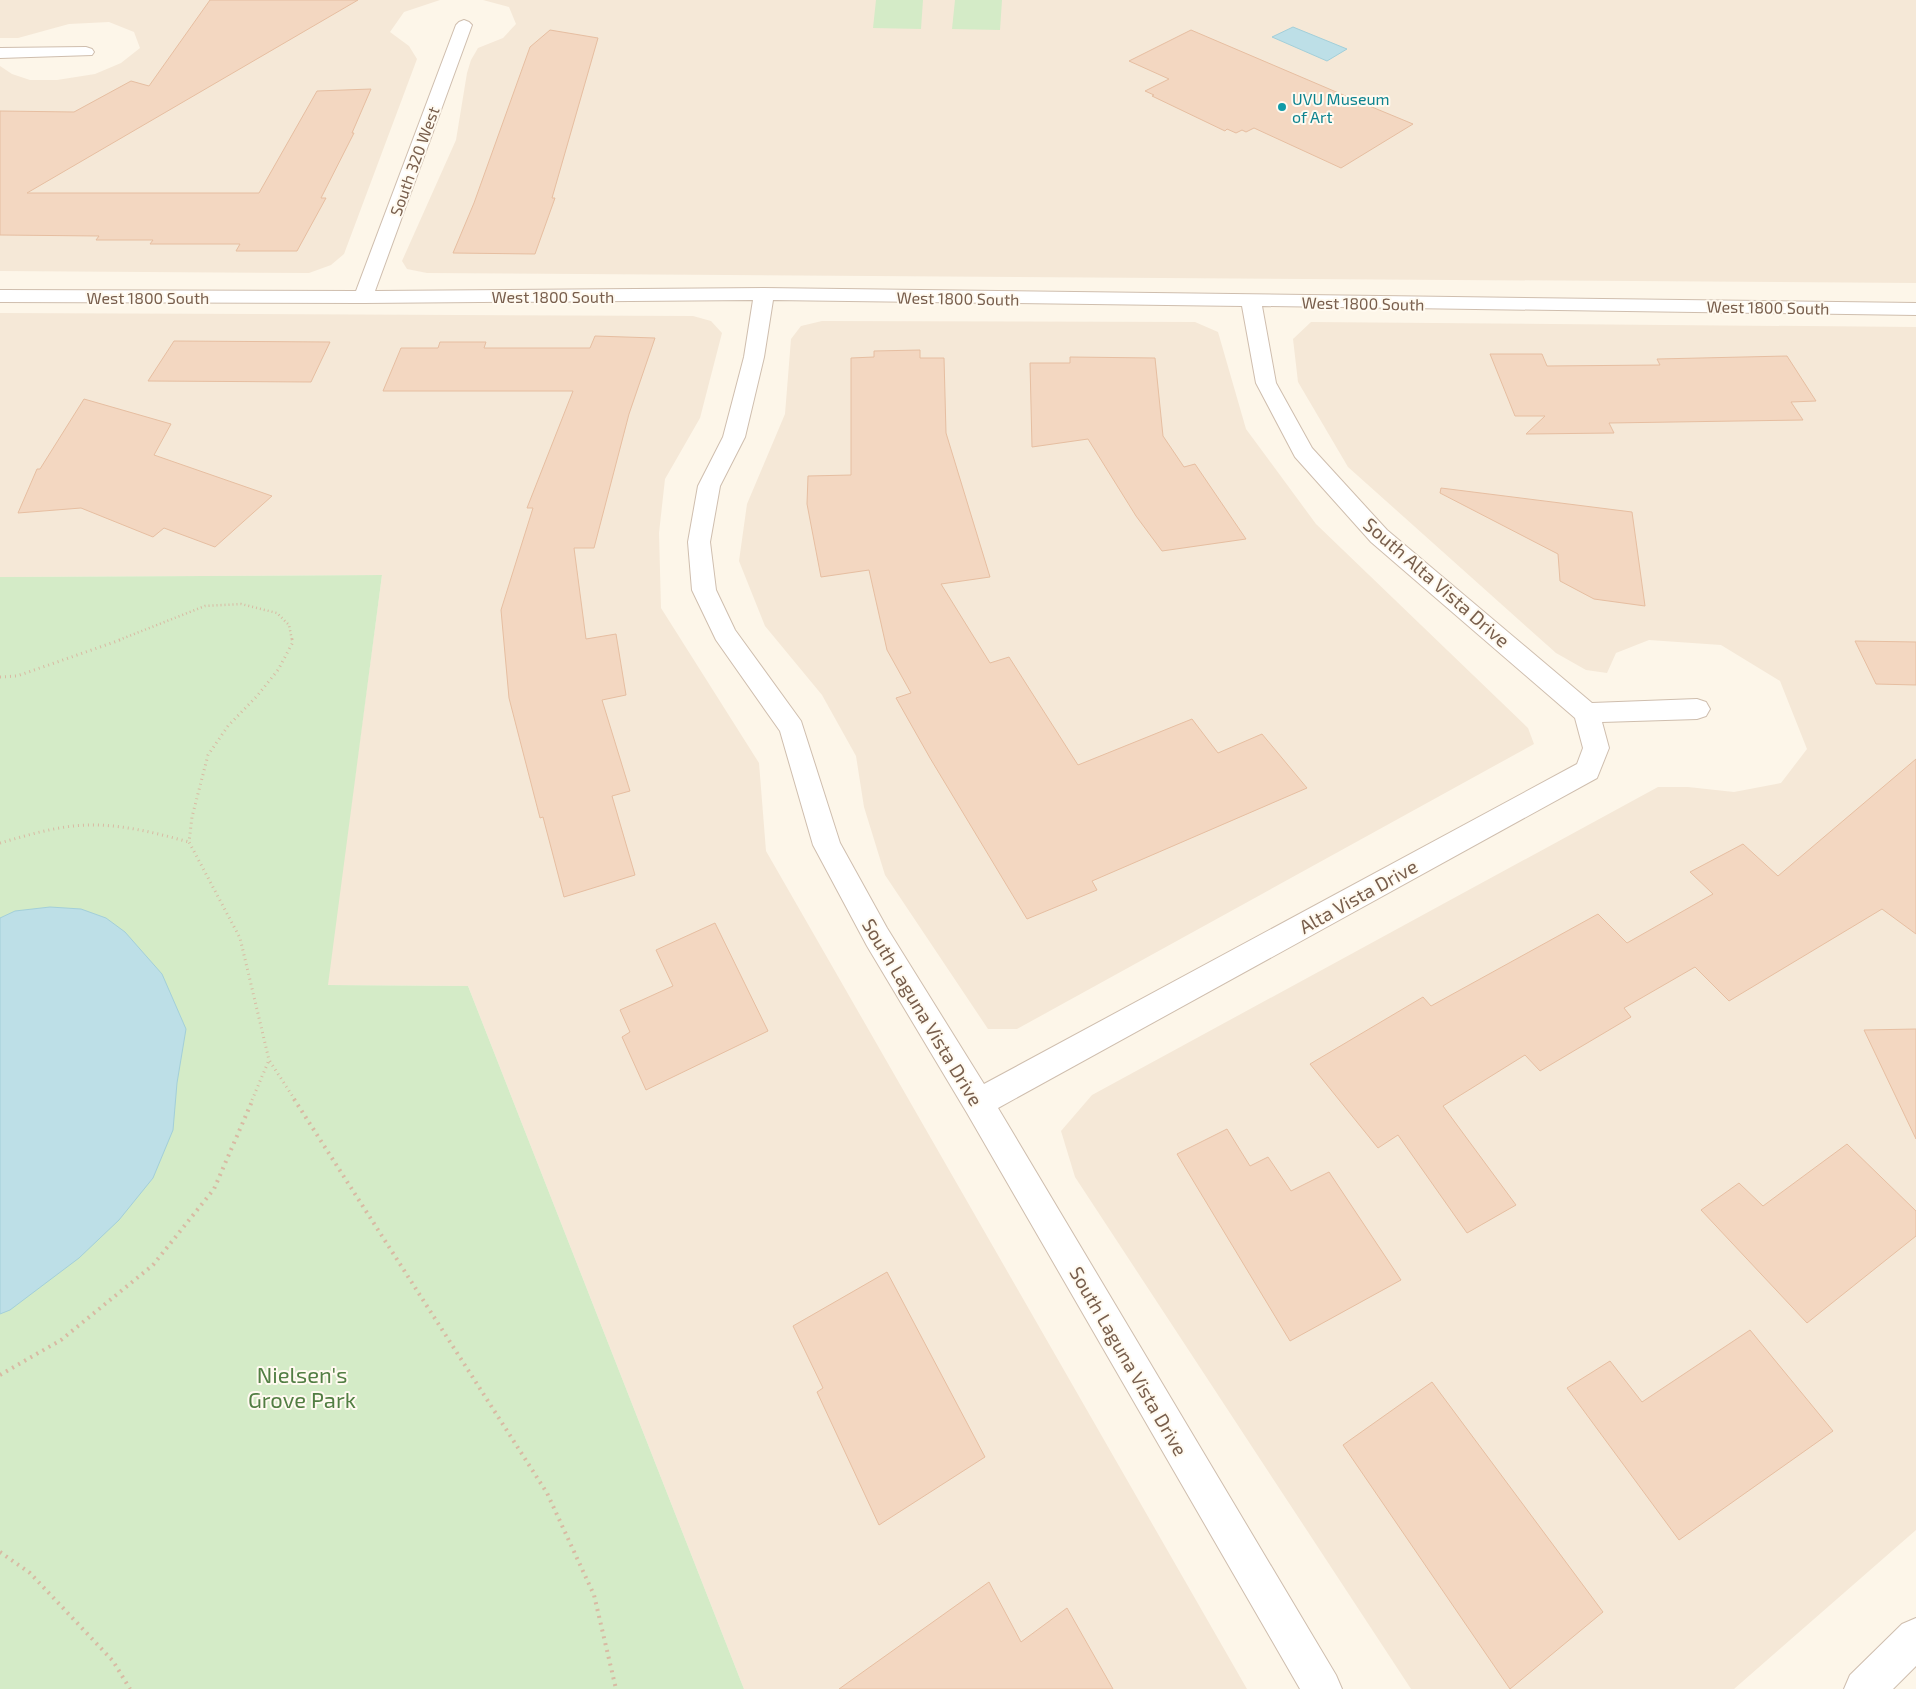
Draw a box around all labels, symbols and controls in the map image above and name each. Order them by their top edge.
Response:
place label: UVU Museum of Art [1292,89,1390,126]
marker: UVU Museum of Art [1276,101,1288,113]
street label: South 320 West [385,104,443,218]
street label: West 1800 South [492,287,614,306]
street label: West 1800 South [896,287,1020,309]
street label: West 1800 South [87,288,209,307]
street label: West 1800 South [1301,292,1425,314]
street label: West 1800 South [1706,296,1830,318]
street label: South Alta Vista Drive [1359,512,1515,652]
street label: Alta Vista Drive [1295,854,1421,938]
street label: South Laguna Vista Drive [858,914,988,1110]
street label: South Laguna Vista Drive [1065,1262,1193,1460]
park label: Nielsen's Grove Park [248,1361,356,1412]

